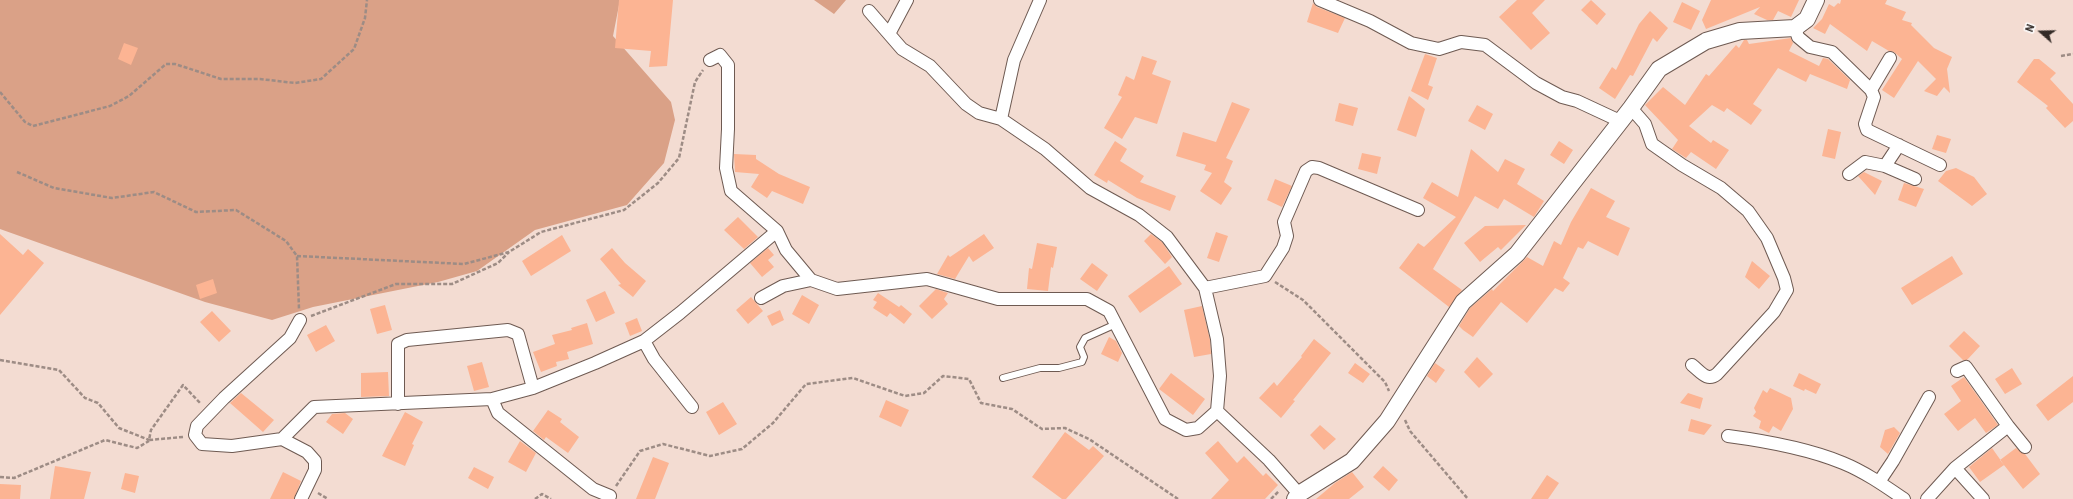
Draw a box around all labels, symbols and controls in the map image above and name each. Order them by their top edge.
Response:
north arrow [2021,12,2061,52]
text: N [2022,22,2037,33]

